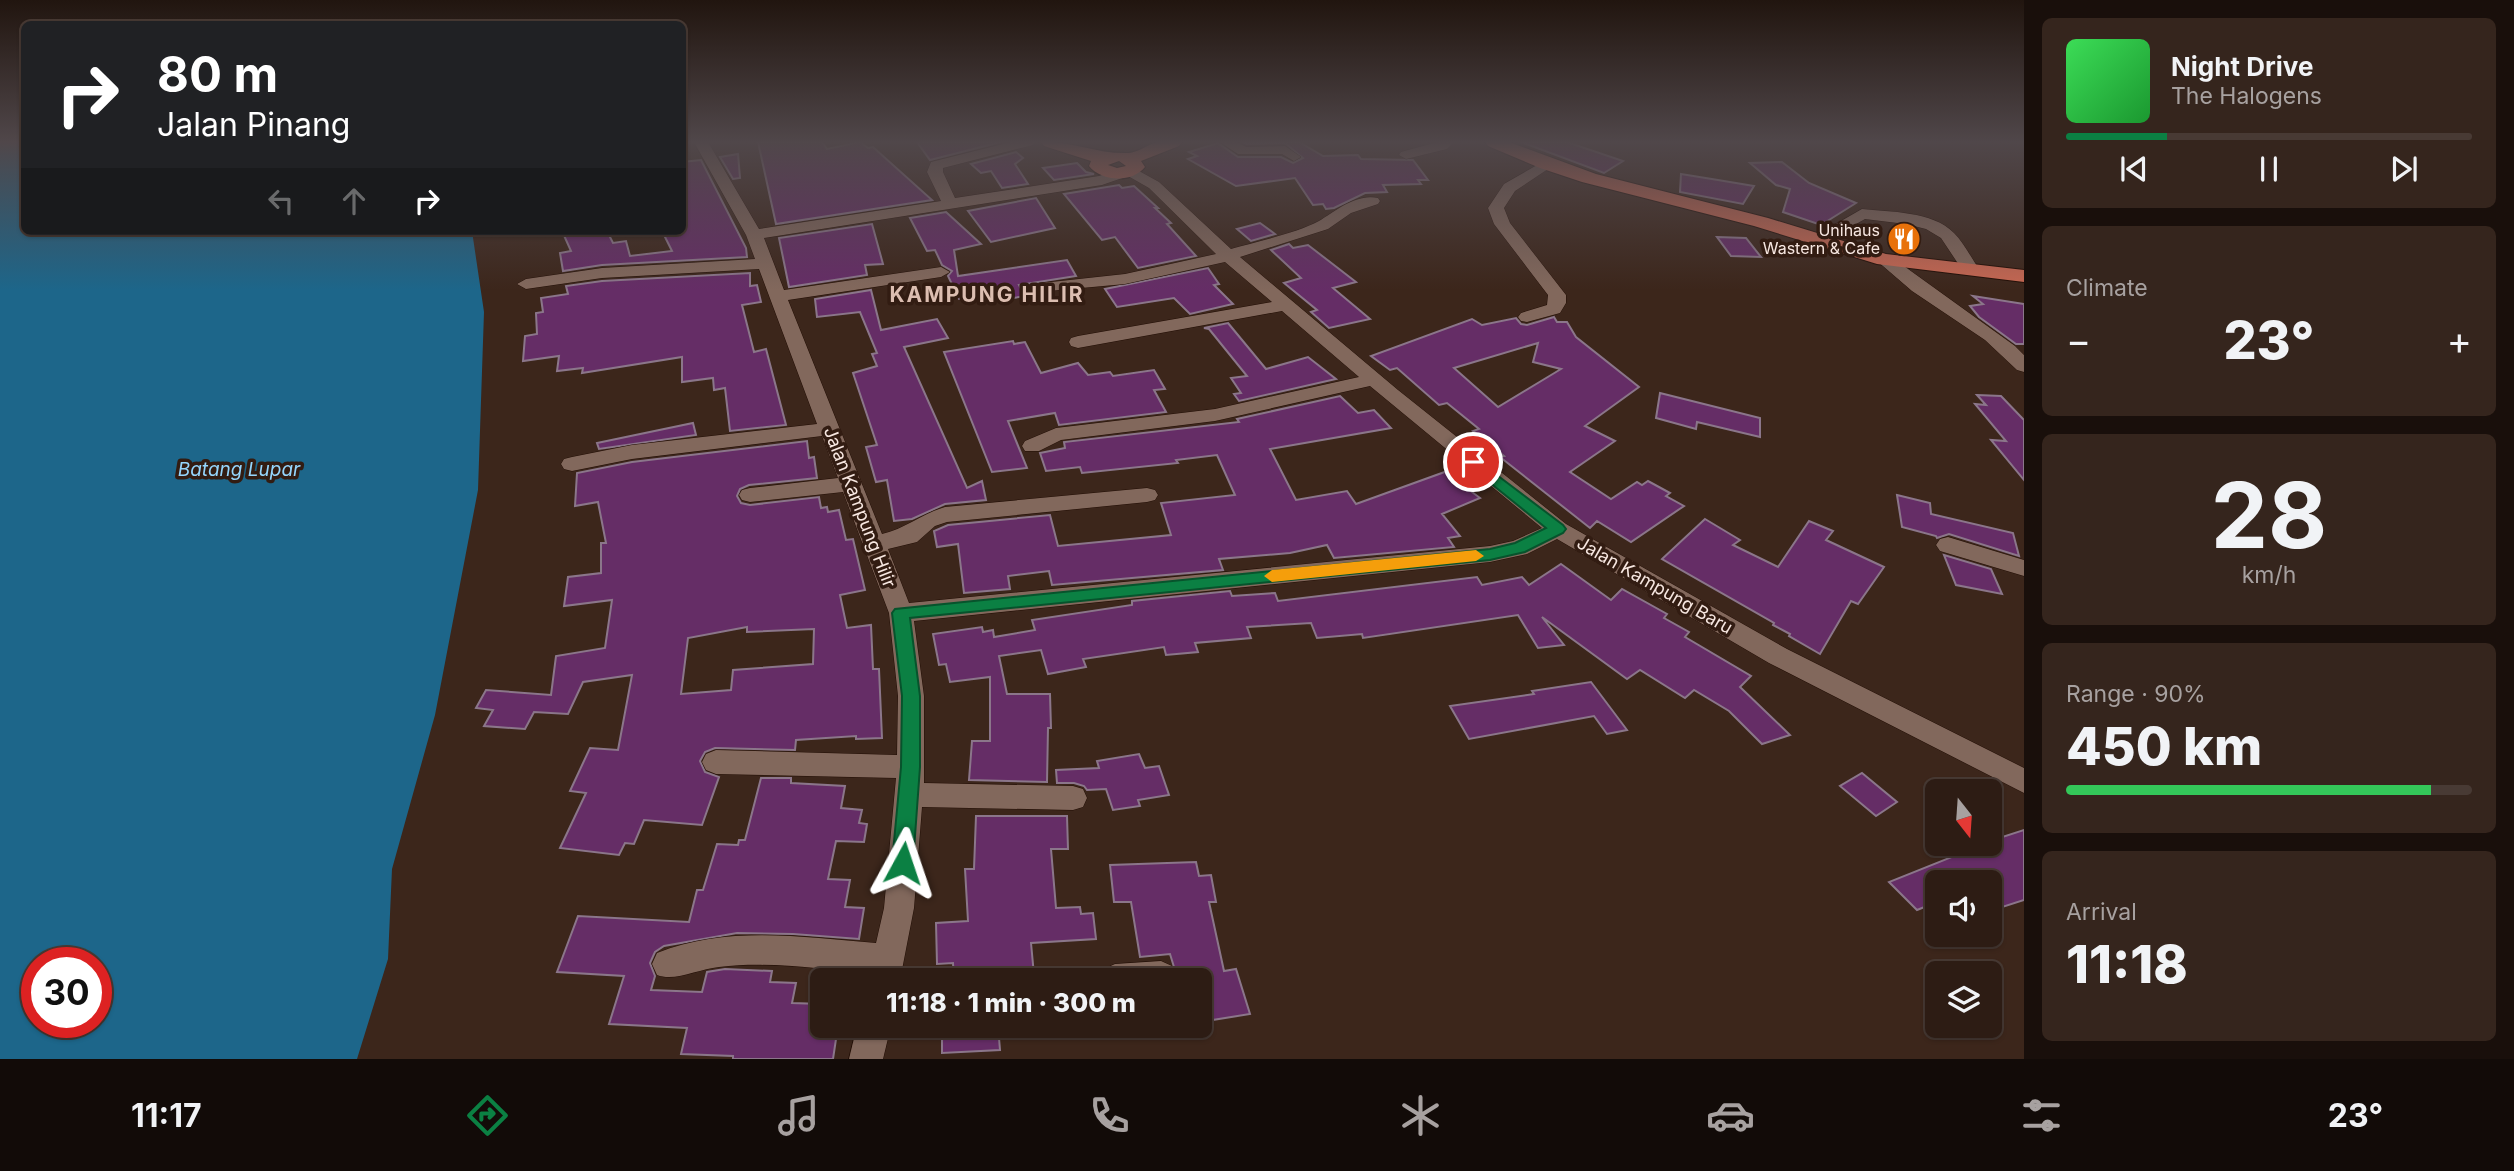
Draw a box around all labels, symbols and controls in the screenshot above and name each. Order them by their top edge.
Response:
text: 80 m [157,45,278,104]
icon: right [42,49,133,140]
text: Night Drive [2171,51,2313,82]
text: The Halogens [2171,82,2322,110]
text: Jalan Pinang [157,105,350,144]
icon: previous [2115,150,2153,188]
icon: pause [2250,150,2288,188]
icon: next [2385,150,2423,188]
icon: left [262,182,300,220]
icon: ahead [335,182,373,220]
icon: right [408,182,446,220]
place label: Unihaus Wastern & Cafe [1763,220,1880,258]
restaurant icon: Unihaus Wastern & Cafe [1885,220,1923,258]
text: Climate [2066,274,2148,302]
district label: KAMPUNG HILIR [889,282,1085,307]
text: 23° [2223,309,2315,372]
text: − [2066,317,2091,363]
text: + [2447,317,2472,363]
street label: Jalan Kampung Hilir [820,424,900,590]
pin [1443,432,1503,492]
icon: arrive [1454,443,1492,481]
water label: Batang Lupar [178,458,301,481]
text: 28 [2211,460,2327,570]
street label: Jalan Kampung Baru [1573,532,1737,638]
text: km/h [2242,561,2296,589]
text: Range · 90% [2066,680,2206,708]
text: 450 km [2066,715,2262,778]
north arrow [1925,779,2002,856]
map controls [1925,779,2002,1038]
position arrow [866,826,940,900]
button: sound [1925,870,2002,947]
text: Arrival [2066,898,2137,926]
text: 11:18 [2066,933,2188,996]
speed limit sign: 30 [21,947,112,1038]
button: layers [1925,961,2002,1038]
text: 11:18 · 1 min · 300 m [886,987,1136,1018]
icon: directions [463,1091,512,1140]
icon: music [774,1091,823,1140]
icon: phone [1085,1091,1134,1140]
icon: climate [1396,1091,1445,1140]
icon: car [1706,1091,1755,1140]
icon: filters [2017,1091,2066,1140]
text: 11:17 [131,1096,202,1135]
text: 23° [2328,1096,2383,1135]

